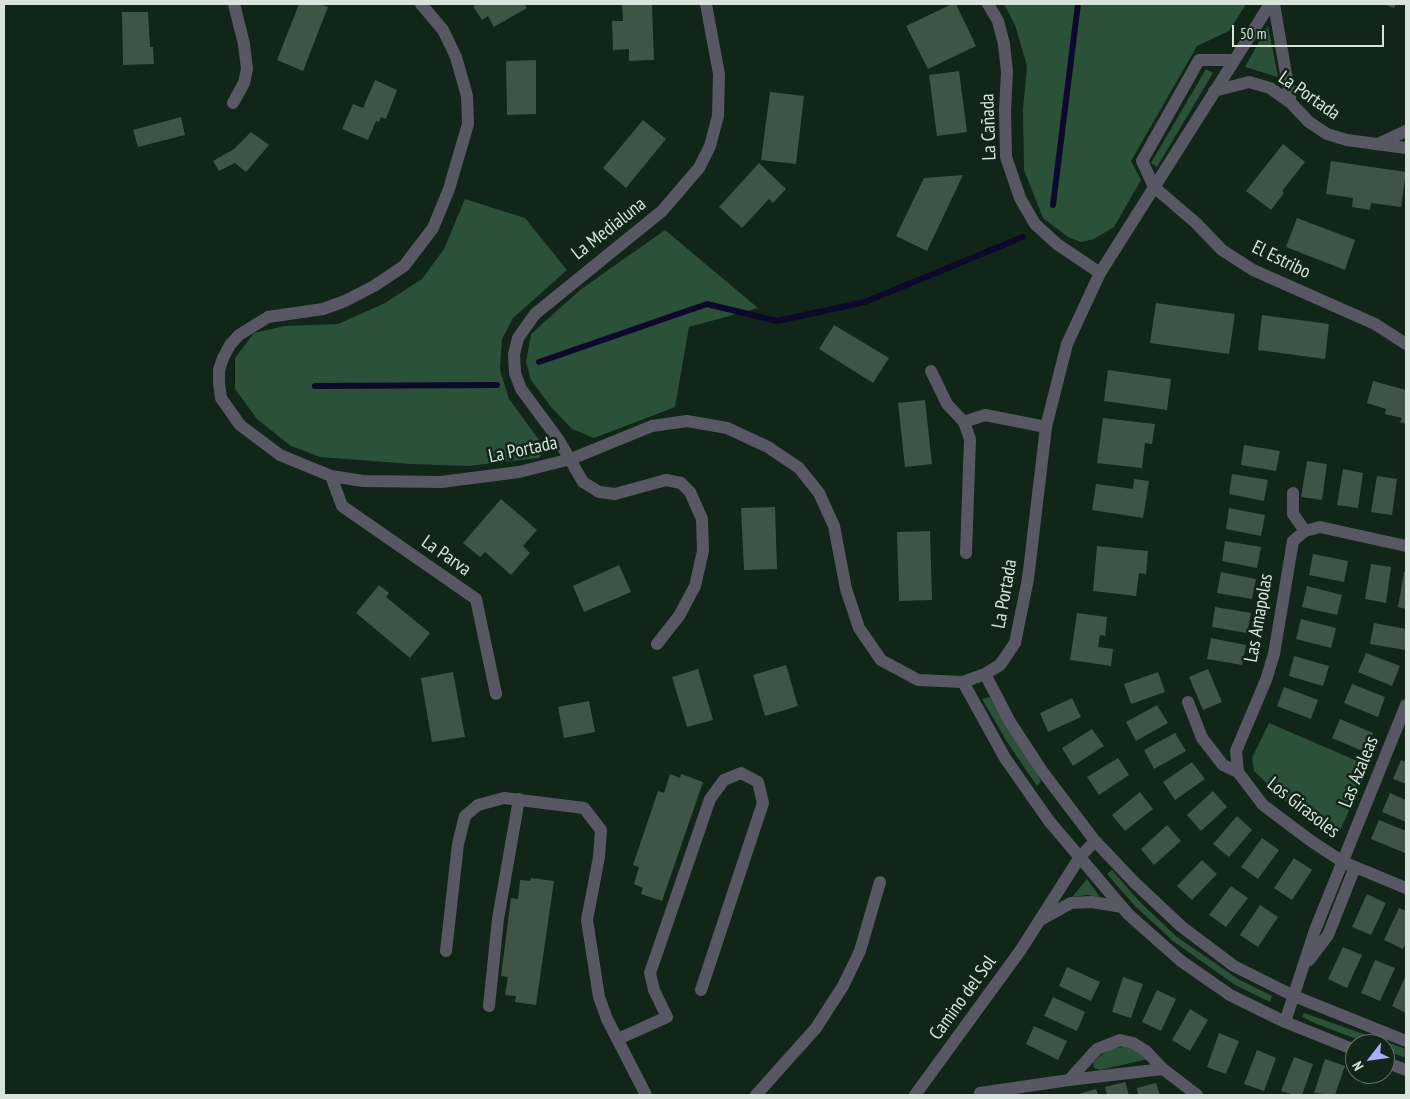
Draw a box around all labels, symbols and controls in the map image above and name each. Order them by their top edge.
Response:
scale bar [1235,15,1388,47]
text: 50 m [1240,24,1266,43]
street label: La Portada [1274,67,1344,125]
street label: La Cañada [976,93,1002,161]
street label: La Medialuna [567,193,651,265]
street label: El Estribo [1248,236,1314,284]
street label: La Portada [486,432,560,468]
street label: La Parva [417,531,475,581]
street label: La Portada [988,558,1022,630]
street label: Las Amapolas [1240,572,1278,664]
street label: Las Azaleas [1334,733,1384,811]
street label: Los Girasoles [1262,773,1344,843]
street label: Camino del Sol [925,951,1001,1045]
north arrow [1345,1034,1395,1084]
text: N [1348,1058,1368,1074]

